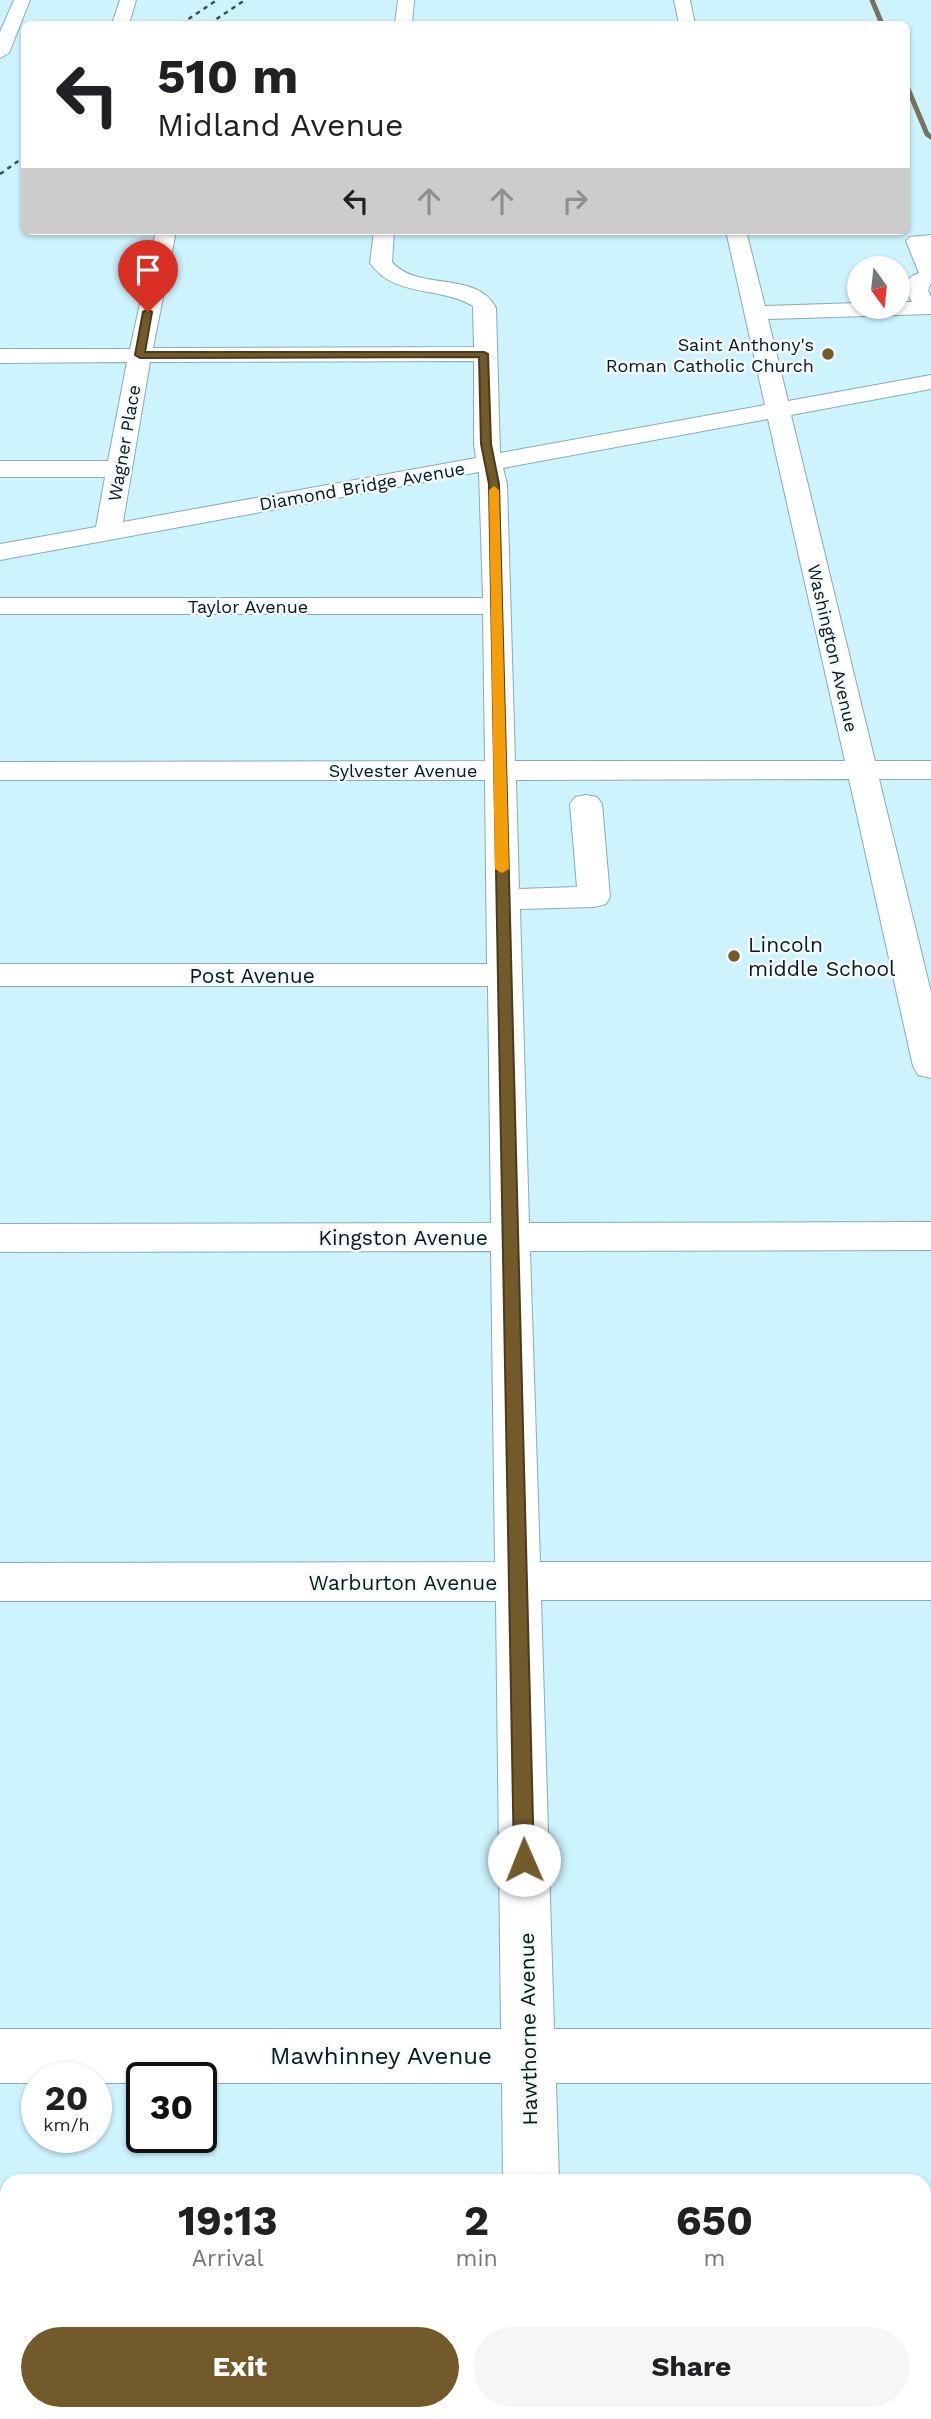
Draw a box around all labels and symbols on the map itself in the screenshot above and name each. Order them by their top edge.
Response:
pin [118,240,178,312]
north arrow [847,256,910,318]
place label: Saint Anthony's Roman Catholic Church [606,334,814,376]
marker: Saint Anthony's Roman Catholic Church [820,346,836,362]
street label: Wagner Place [103,383,145,503]
street label: Diamond Bridge Avenue [257,458,467,514]
street label: Washington Avenue [803,562,863,734]
street label: Taylor Avenue [188,596,308,617]
street label: Sylvester Avenue [329,760,477,781]
place label: Lincoln middle School [748,932,896,981]
marker: Lincoln middle School [726,948,742,964]
street label: Post Avenue [189,963,315,988]
street label: Kingston Avenue [318,1225,488,1250]
street label: Warburton Avenue [309,1570,497,1595]
position arrow [487,1823,561,1897]
street label: Hawthorne Avenue [514,1932,542,2126]
street label: Mawhinney Avenue [270,2042,492,2070]
speed limit sign: 30 [126,2062,217,2153]

